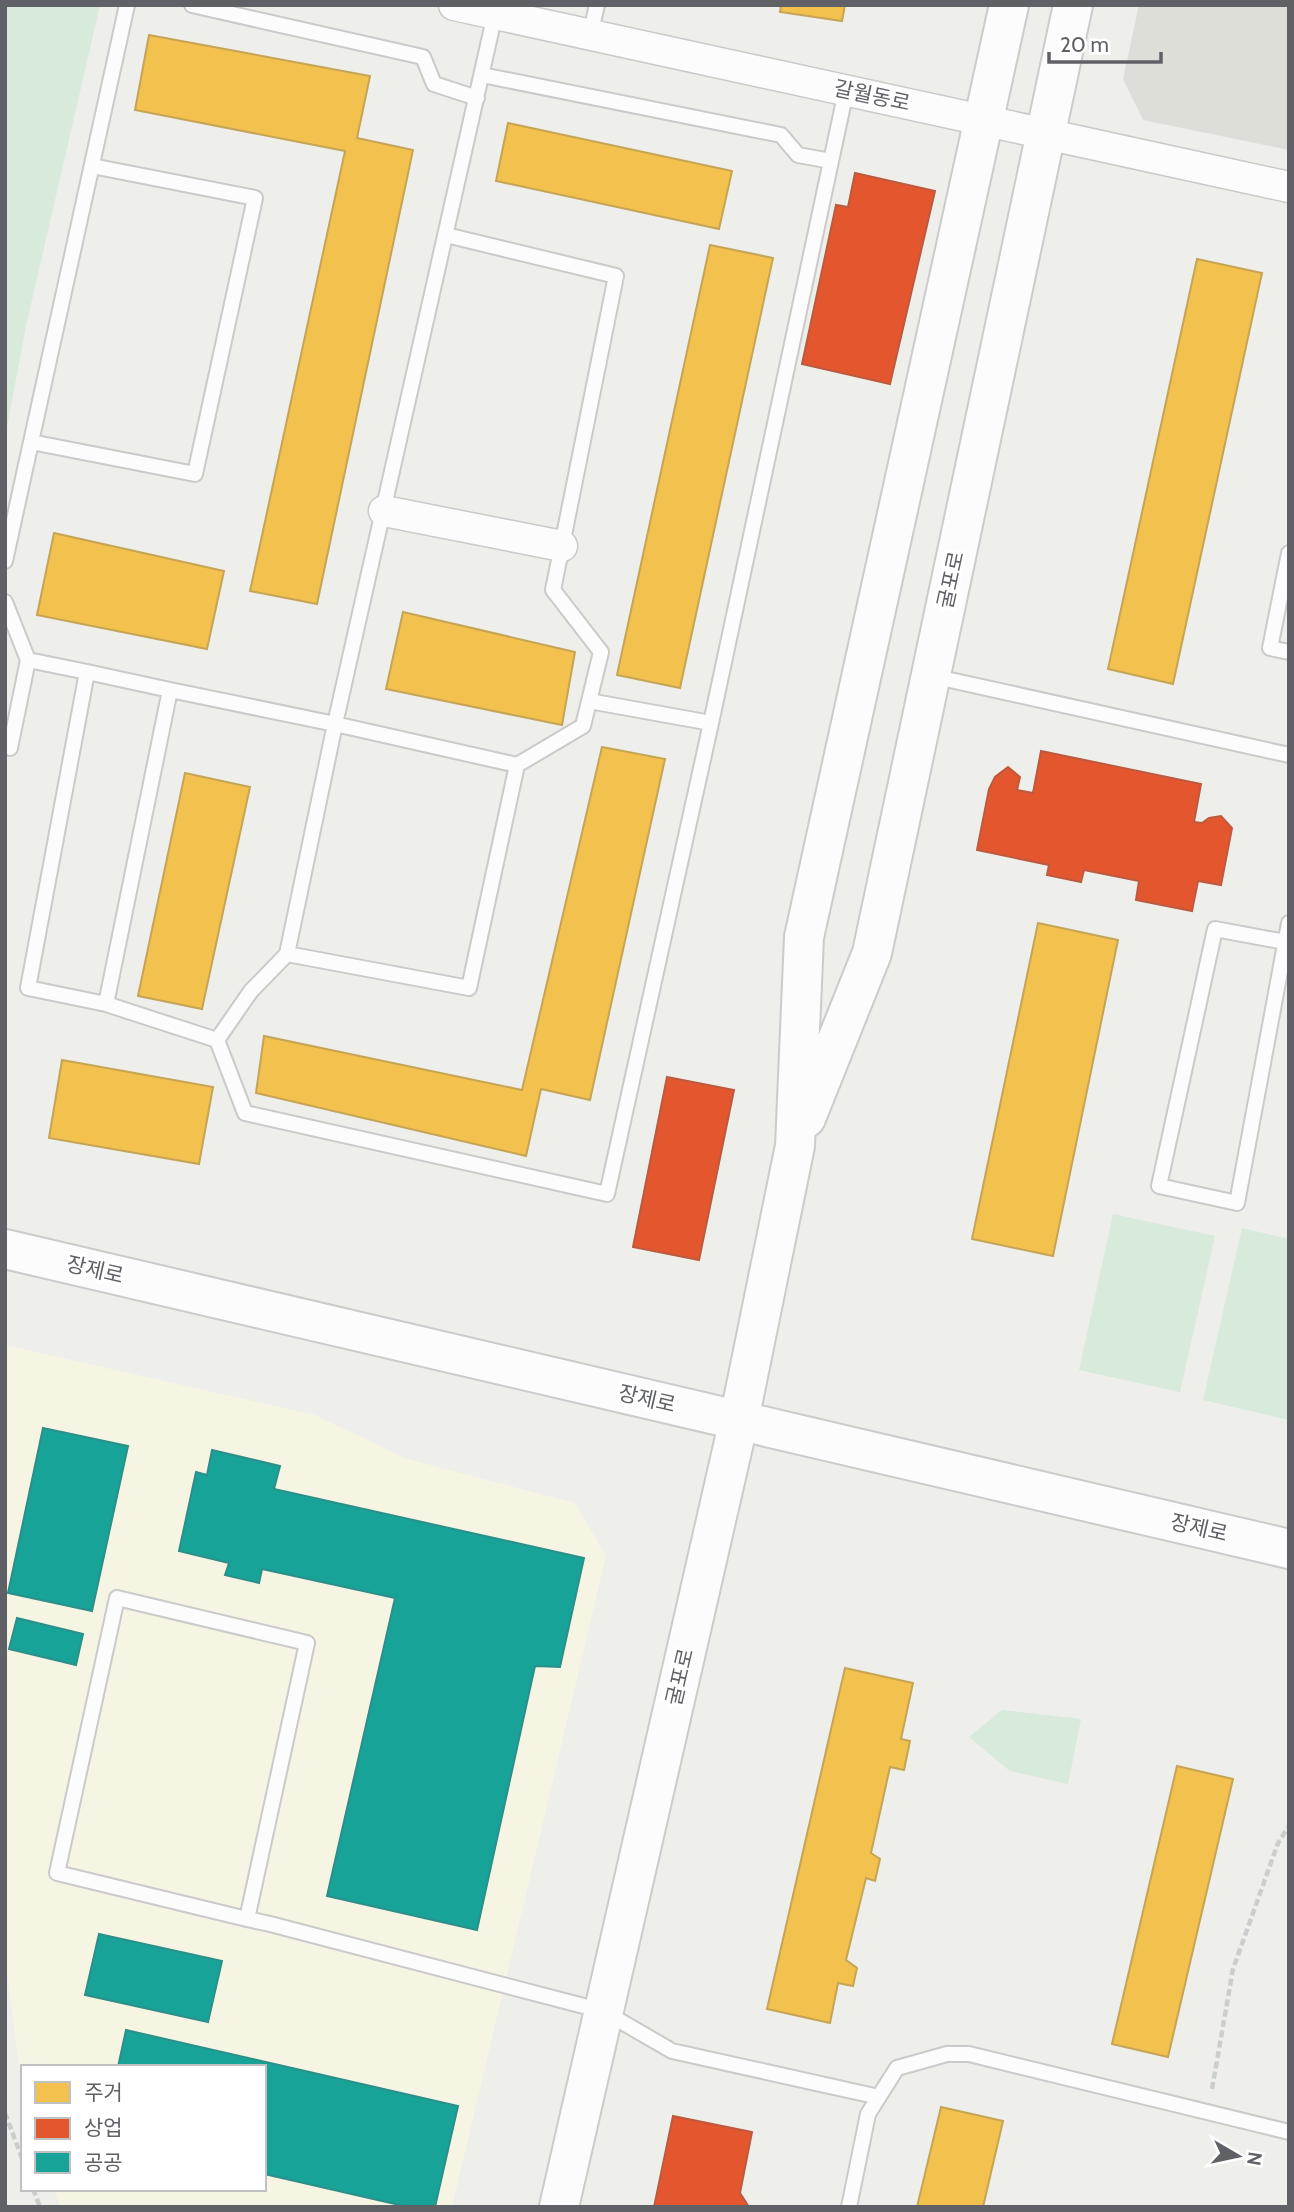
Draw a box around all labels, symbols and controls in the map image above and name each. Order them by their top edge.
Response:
scale bar [1049,21,1161,65]
text: 20 m [1060,32,1109,57]
street label: 갈월동로 [832,75,912,116]
street label: 굴포로 [932,549,969,611]
street label: 장제로 [64,1251,126,1288]
street label: 장제로 [616,1380,678,1417]
street label: 장제로 [1168,1509,1230,1546]
street label: 굴포로 [661,1646,698,1708]
legend [21,2065,266,2191]
text: 주거 [84,2080,123,2105]
text: 상업 [84,2115,123,2140]
north arrow [1203,2121,1273,2191]
text: 공공 [84,2150,123,2175]
text: N [1242,2150,1267,2167]

